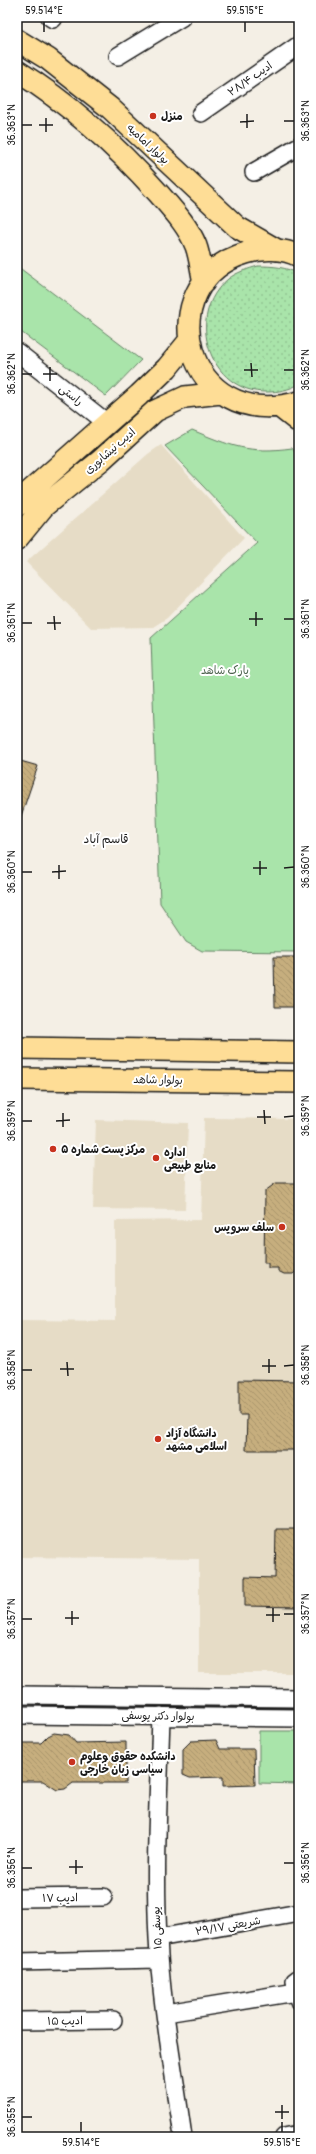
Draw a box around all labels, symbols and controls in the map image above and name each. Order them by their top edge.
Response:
text: 59.514°E [25,5,63,17]
text: 59.515°E [226,5,264,17]
street label: ادیب ۲۸/۴ [225,59,275,100]
text: 36.363°N [300,100,312,142]
text: 36.363°N [6,104,18,146]
place label: منزل [161,110,183,123]
marker: منزل [148,111,158,121]
street label: بولوار امامیه [123,121,172,168]
text: 36.362°N [300,349,312,391]
text: 36.362°N [6,353,18,395]
street label: راستی [56,382,85,409]
street label: ادیب نیشابوری [82,425,139,477]
text: 36.361°N [300,599,312,639]
text: 36.361°N [6,603,18,643]
park label: پارک شاهد [201,664,249,677]
district label: قاسم آباد [84,832,128,848]
text: 36.360°N [300,845,312,888]
text: 36.360°N [6,850,18,893]
street label: بولوار شاهد [133,1073,183,1088]
text: 36.359°N [300,1095,312,1136]
text: 36.359°N [6,1100,18,1141]
place label: مرکز پست شماره ۵ [61,1143,145,1157]
marker: مرکز پست شماره ۵ [48,1144,58,1154]
place label: اداره منابع طبیعی [164,1146,216,1173]
marker: اداره منابع طبیعی [151,1153,161,1163]
place label: سلف سرویس [214,1221,274,1235]
marker: سلف سرویس [277,1222,287,1232]
text: 36.358°N [300,1344,312,1385]
text: 36.358°N [6,1349,18,1390]
place label: دانشگاه آزاد اسلامی مشهد [166,1426,227,1454]
marker: دانشگاه آزاد اسلامی مشهد [153,1434,163,1444]
text: 36.357°N [300,1593,312,1635]
text: 36.357°N [6,1598,18,1640]
street label: بولوار دکتر یوسفی [121,1709,195,1724]
place label: دانشکده حقوق وعلوم سیاسی زبان خارجی [80,1750,176,1777]
marker: دانشکده حقوق وعلوم سیاسی زبان خارجی [67,1757,77,1767]
text: 36.356°N [300,1842,312,1884]
text: 36.356°N [6,1847,18,1889]
street label: ادیب ۱۷ [42,1891,78,1906]
street label: یوسفی ۱۵ [149,1906,166,1950]
street label: شریعتی ۲۹/۱۷ [194,1914,262,1939]
street label: ادیب ۱۵ [47,2014,83,2029]
text: 36.355°N [6,2096,18,2138]
text: 59.514°E [62,2137,100,2149]
text: 59.515°E [263,2137,301,2149]

